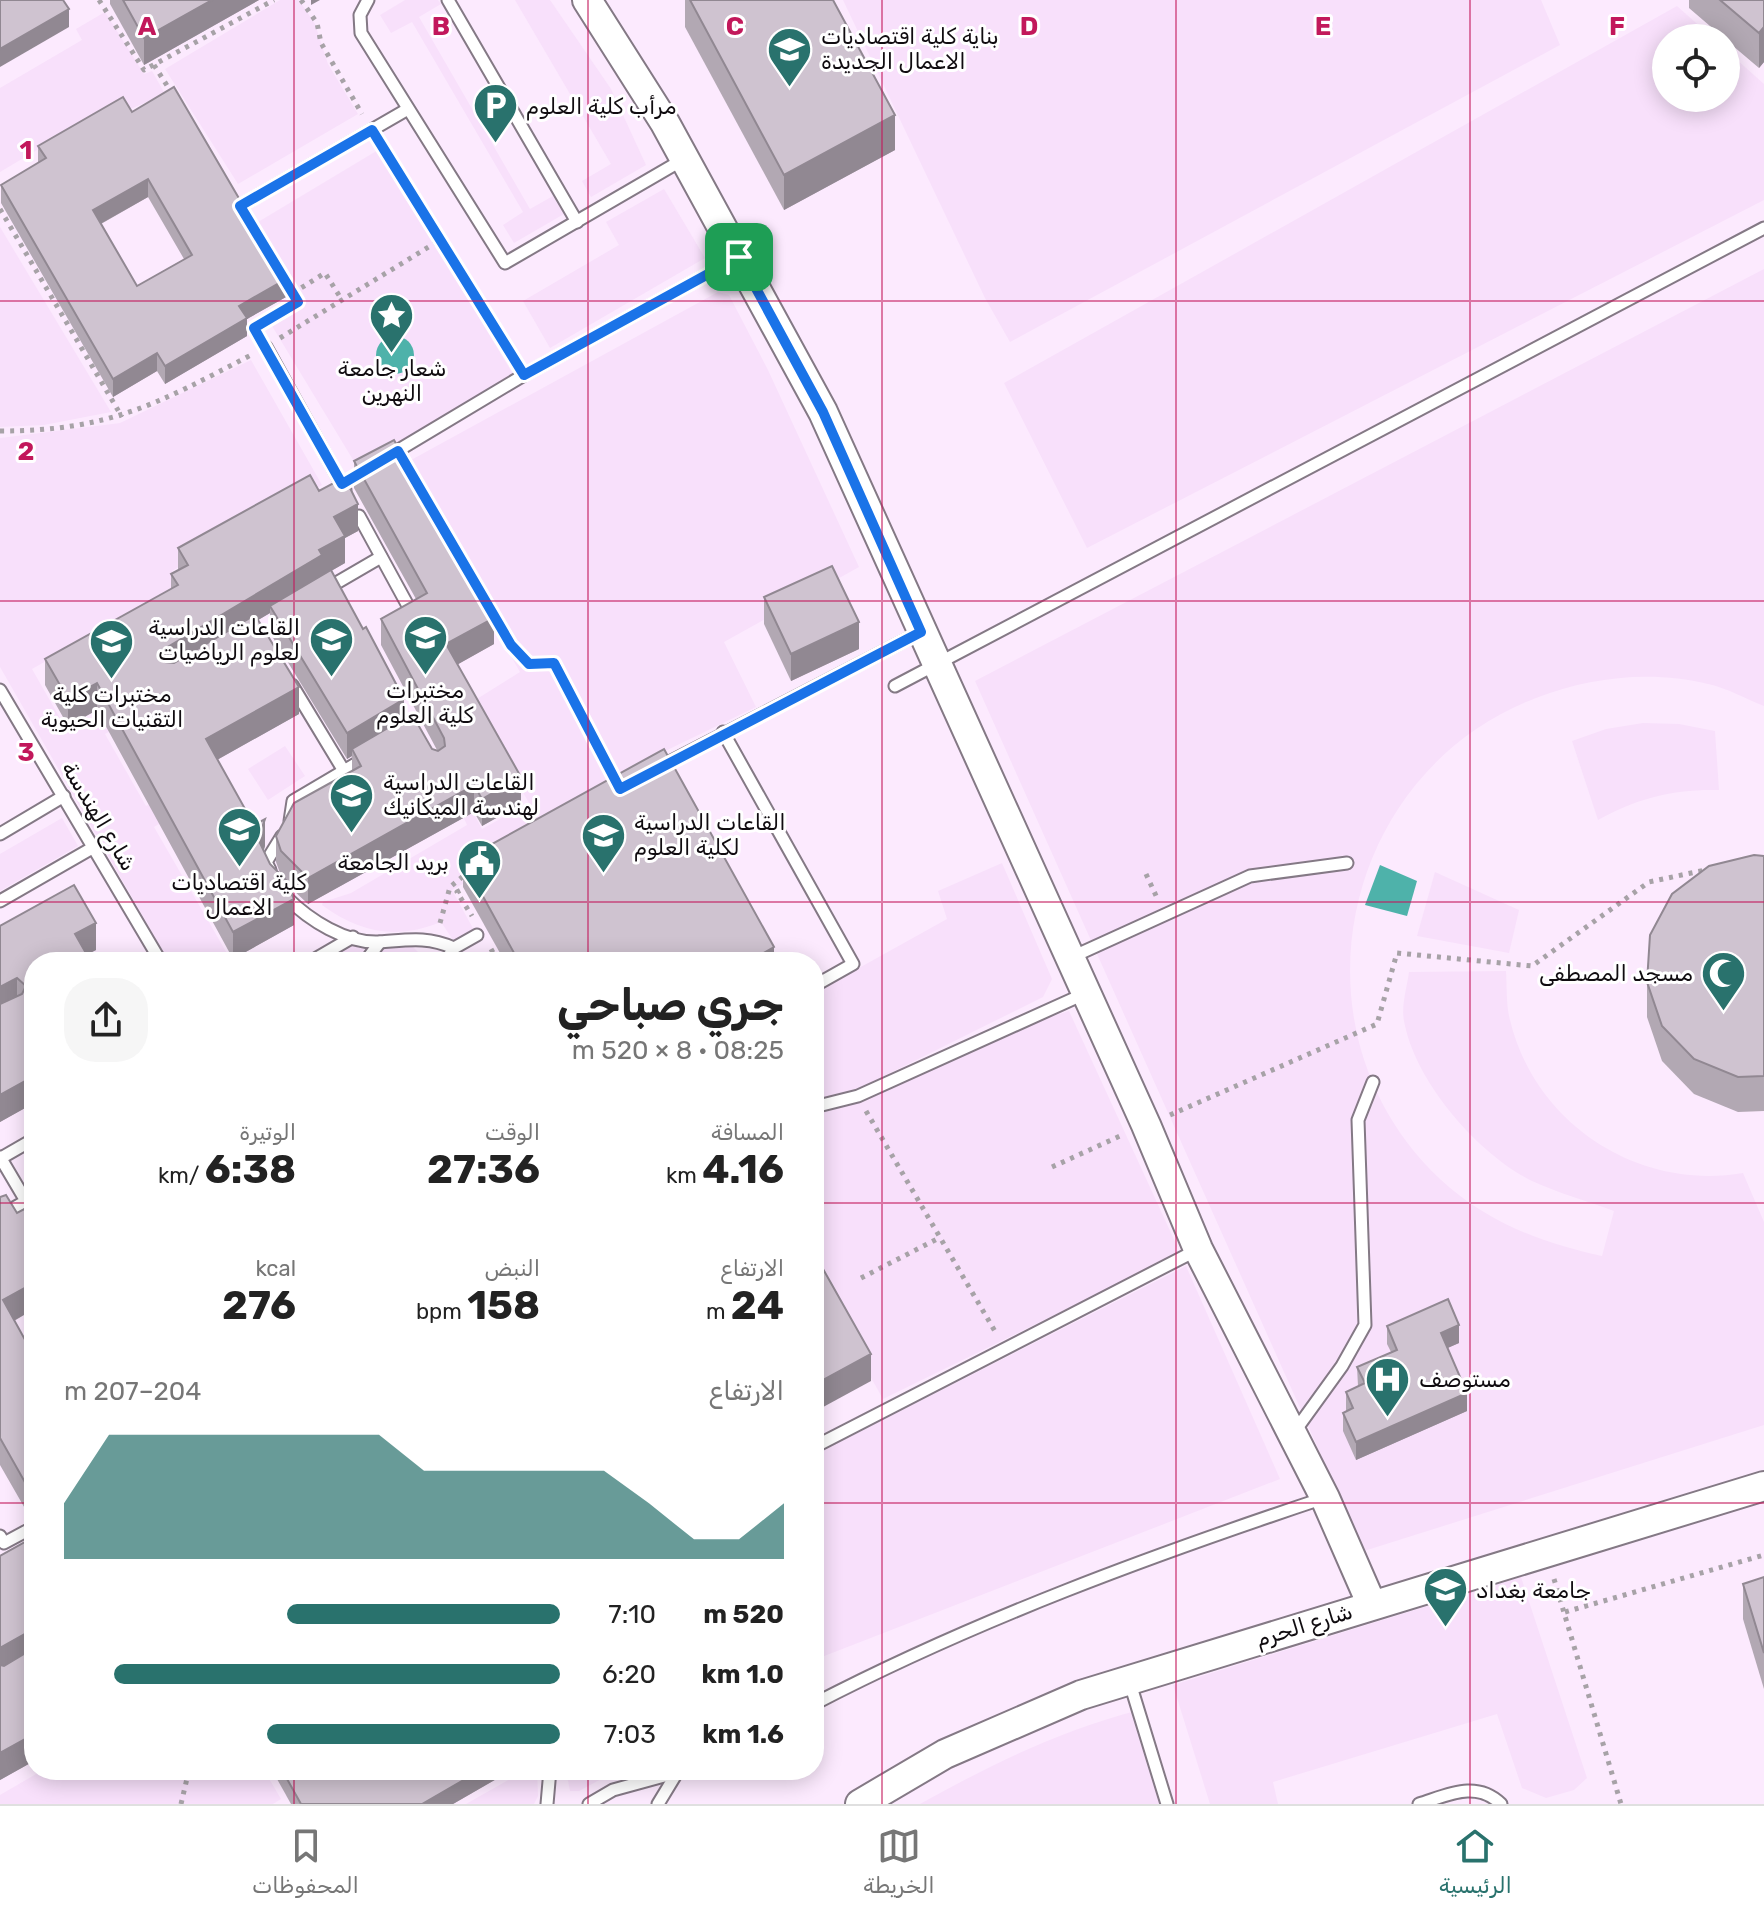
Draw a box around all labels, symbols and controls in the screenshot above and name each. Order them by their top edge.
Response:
text: A [138,11,157,42]
text: B [432,11,450,42]
text: C [726,11,744,42]
text: D [1020,11,1038,42]
text: E [1315,11,1331,42]
text: F [1609,11,1625,42]
place label: بناية كلية اقتصاديات الاعمال الجديدة [821,23,999,75]
map controls [1652,24,1740,112]
button: locate [1652,24,1740,112]
school or university icon: بناية كلية اقتصاديات الاعمال الجديدة [766,25,814,88]
parking icon: مرأب كلية العلوم [471,82,519,145]
place label: مرأب كلية العلوم [526,93,676,121]
text: 1 [20,135,32,166]
pin [705,223,773,291]
icon: arrive [717,235,761,279]
place icon: شعار جامعة النهرين [368,291,416,354]
place label: شعار جامعة النهرين [338,355,446,407]
text: 2 [18,436,34,467]
school or university icon: مختبرات كلية العلوم [401,613,449,676]
place label: القاعات الدراسية لعلوم الرياضيات [148,614,300,667]
school or university icon: القاعات الدراسية لعلوم الرياضيات [307,616,355,679]
school or university icon: مختبرات كلية التقنيات الحيوية [88,617,136,680]
place label: مختبرات كلية العلوم [376,677,474,730]
place label: مختبرات كلية التقنيات الحيوية [41,681,183,733]
text: 3 [17,737,35,768]
street label: شارع الهندسة [54,756,142,877]
place label: القاعات الدراسية لهندسة الميكانيك [383,769,539,821]
school or university icon: القاعات الدراسية لهندسة الميكانيك [328,771,376,834]
school or university icon: كلية اقتصاديات الاعمال [215,805,263,868]
place label: القاعات الدراسية لكلية العلوم [634,809,786,862]
school or university icon: القاعات الدراسية لكلية العلوم [579,811,627,874]
public building icon: بريد الجامعة [456,838,504,901]
place label: بريد الجامعة [337,849,449,876]
place label: كلية اقتصاديات الاعمال [171,869,307,921]
mosque icon: مسجد المصطفى [1700,949,1748,1012]
place label: مسجد المصطفى [1539,960,1693,987]
button: share [64,978,148,1062]
text: جري صباحي [557,979,784,1031]
text: 08:25 · 8 × 520 m [572,1035,784,1066]
text: الوتيرة [239,1119,296,1146]
text: الوقت [485,1119,540,1146]
text: المسافة [711,1119,784,1146]
text: 6:38 [205,1146,296,1193]
text: 27:36 [427,1146,540,1193]
text: 4.16 [702,1146,784,1193]
text: /km [158,1162,205,1189]
text: km [666,1162,702,1189]
text: kcal [256,1255,296,1282]
text: النبض [485,1255,540,1282]
text: الارتفاع [721,1255,784,1282]
text: 276 [222,1282,296,1329]
text: 158 [467,1282,540,1329]
text: 24 [731,1282,784,1329]
text: bpm [416,1298,467,1325]
text: m [706,1298,731,1325]
hospital icon: مستوصف [1364,1355,1412,1418]
place label: مستوصف [1419,1366,1511,1393]
text: 204–207 m [64,1376,201,1407]
text: الارتفاع [709,1376,784,1407]
school or university icon: جامعة بغداد [1421,1566,1469,1629]
place label: جامعة بغداد [1476,1577,1591,1604]
street label: شارع الحرم [1252,1597,1356,1654]
text: 7:10 [608,1599,656,1630]
text: 520 m [703,1599,784,1630]
text: 6:20 [602,1659,656,1690]
text: 1.0 km [702,1659,784,1690]
text: 7:03 [604,1719,656,1750]
text: 1.6 km [702,1719,784,1750]
tab: المحفوظات [252,1824,359,1899]
tab: الخريطة [863,1824,935,1899]
tab: الرئيسية [1439,1824,1512,1899]

